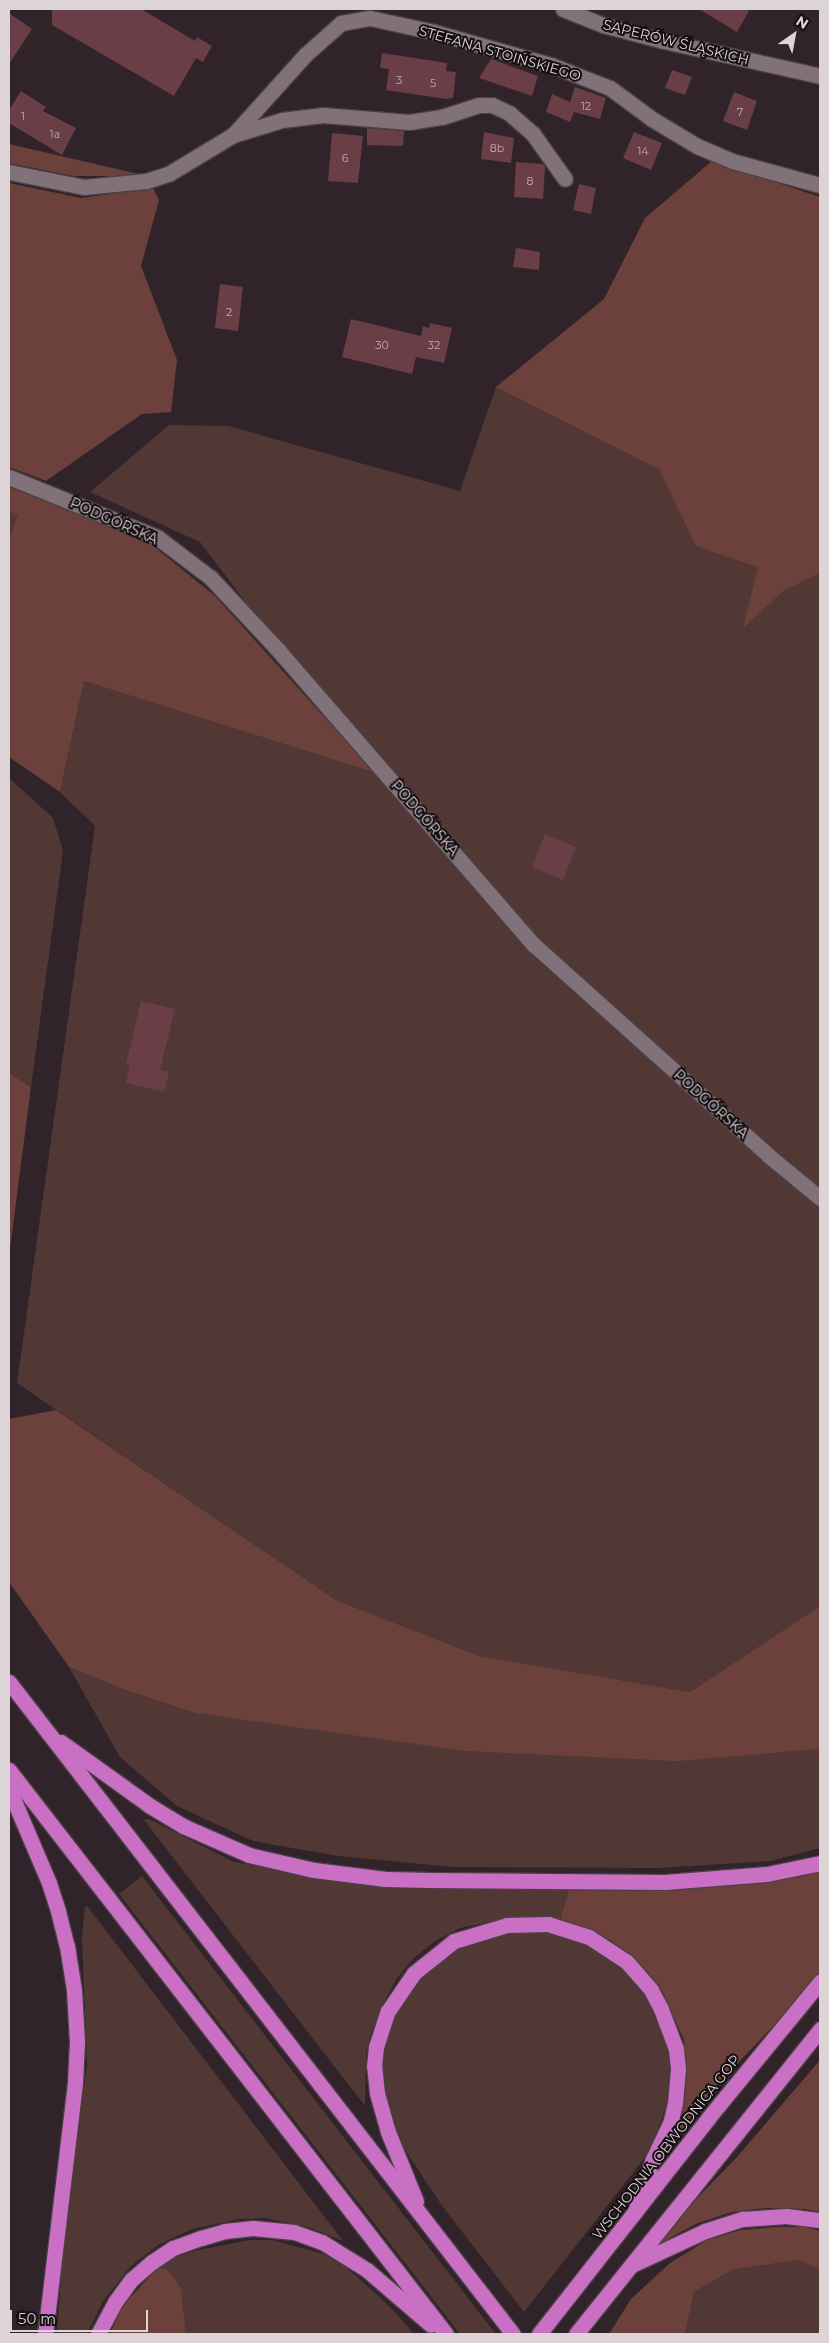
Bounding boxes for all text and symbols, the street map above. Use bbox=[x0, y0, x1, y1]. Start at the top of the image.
north arrow bbox=[769, 10, 819, 60]
text: N bbox=[793, 12, 812, 33]
street label: SAPERÓW ŚLĄSKICH bbox=[601, 16, 751, 68]
street label: STEFANA STOIŃSKIEGO bbox=[417, 22, 583, 84]
house number: 3 bbox=[396, 73, 402, 87]
house number: 5 bbox=[430, 76, 436, 90]
house number: 12 bbox=[581, 99, 591, 113]
house number: 7 bbox=[737, 105, 743, 119]
house number: 1 bbox=[21, 109, 25, 123]
house number: 1a bbox=[50, 127, 60, 141]
house number: 8b bbox=[490, 141, 504, 155]
house number: 14 bbox=[637, 144, 649, 158]
house number: 6 bbox=[342, 151, 348, 165]
house number: 8 bbox=[526, 174, 534, 188]
house number: 2 bbox=[226, 305, 232, 319]
house number: 30 bbox=[375, 338, 389, 352]
house number: 32 bbox=[428, 338, 440, 352]
street label: PODGÓRSKA bbox=[68, 494, 160, 548]
street label: PODGÓRSKA bbox=[388, 777, 462, 859]
street label: PODGÓRSKA bbox=[670, 1066, 752, 1142]
street label: WSCHODNIA OBWODNICA GOP bbox=[589, 2051, 743, 2243]
scale bar bbox=[12, 2300, 150, 2332]
text: 50 m bbox=[18, 2309, 56, 2328]

